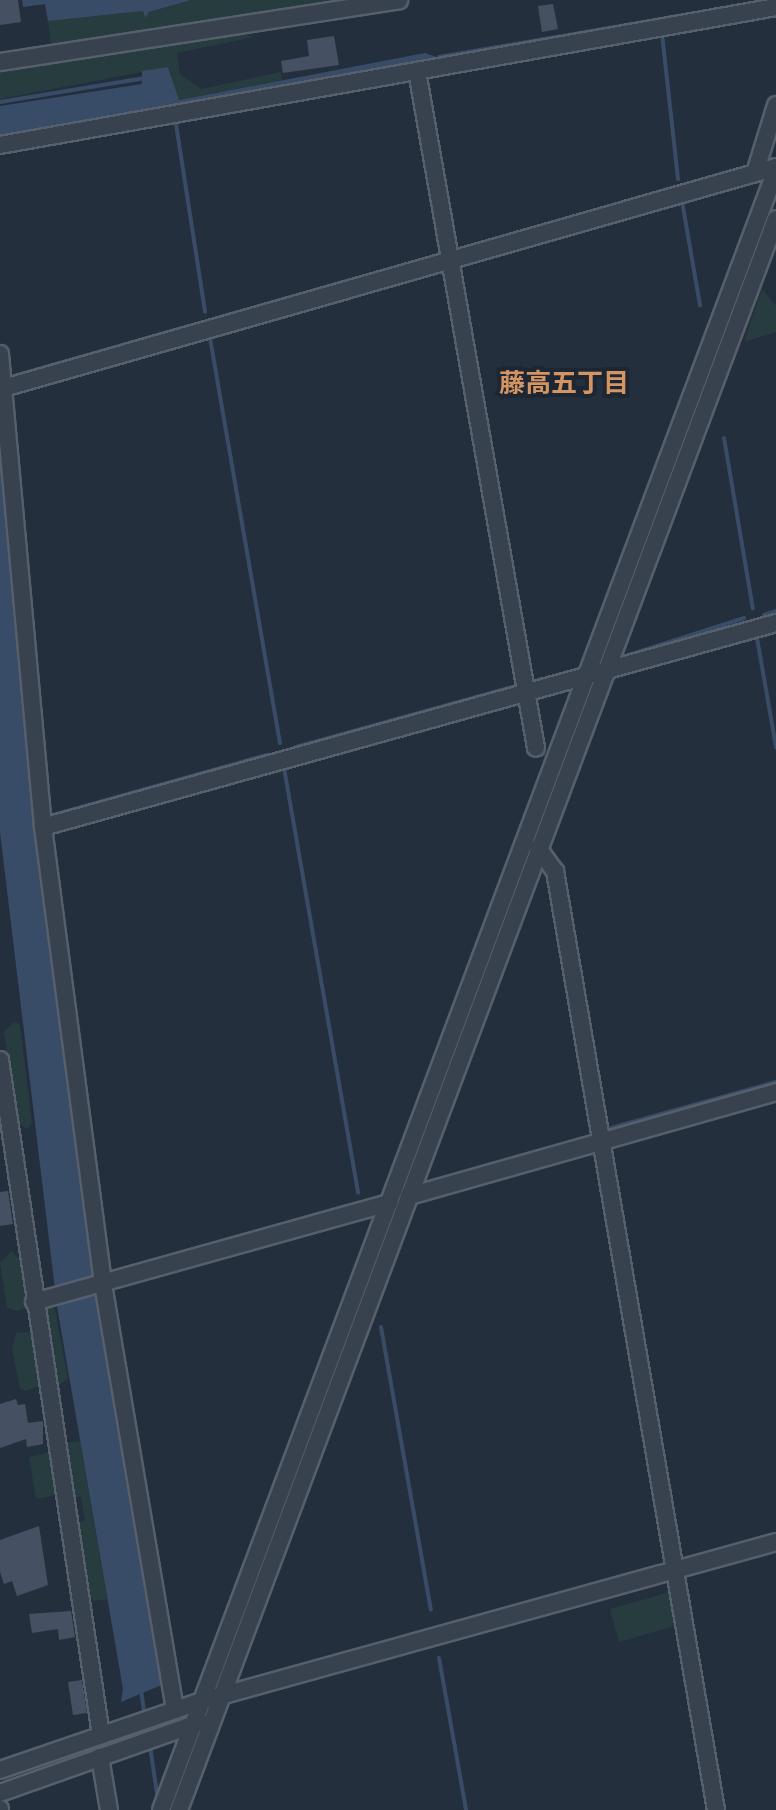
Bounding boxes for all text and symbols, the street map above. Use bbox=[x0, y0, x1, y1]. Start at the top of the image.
district label: 藤高五丁目 bbox=[499, 367, 629, 399]

